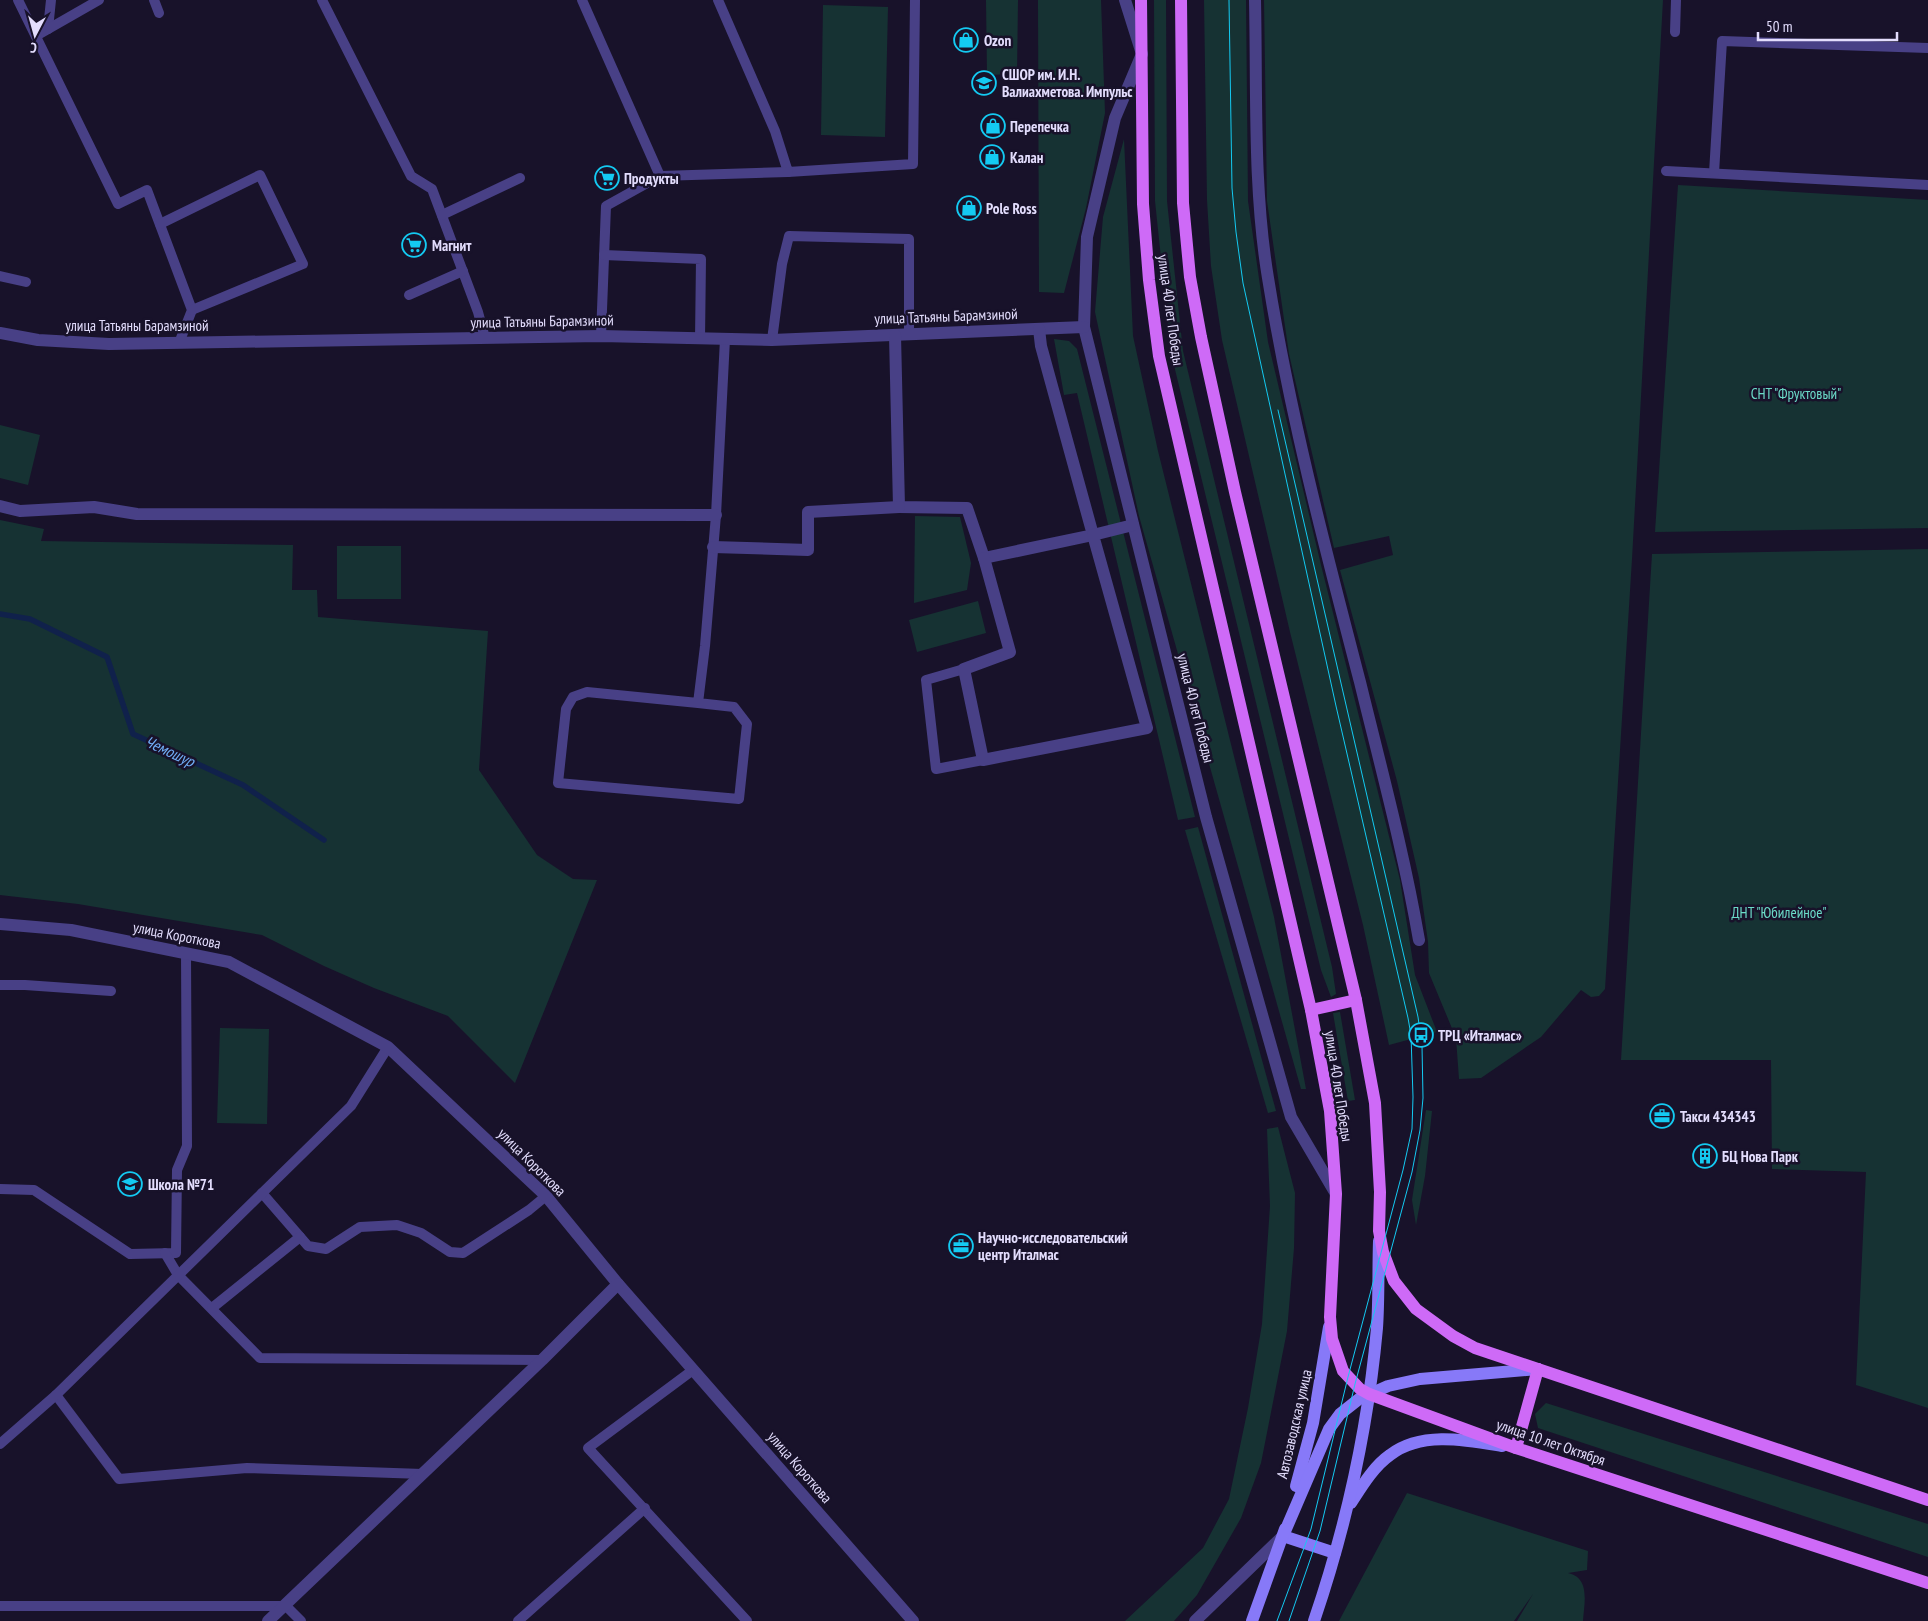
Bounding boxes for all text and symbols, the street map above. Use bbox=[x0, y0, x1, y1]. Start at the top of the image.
north arrow bbox=[10, 10, 60, 60]
scale bar bbox=[1758, 10, 1897, 42]
text: 50 m bbox=[1766, 17, 1792, 36]
shop icon: Ozon bbox=[953, 27, 979, 53]
place label: Ozon bbox=[984, 31, 1011, 50]
text: С bbox=[29, 39, 38, 57]
place label: СШОР им. И.Н. Валиахметова. Импульс bbox=[1002, 65, 1133, 101]
school or university icon: СШОР им. И.Н. Валиахметова. Импульс bbox=[971, 70, 997, 96]
shop icon: Перепечка bbox=[980, 113, 1006, 139]
place label: Перепечка bbox=[1010, 117, 1069, 136]
shop icon: Калан bbox=[979, 144, 1005, 170]
place label: Калан bbox=[1010, 148, 1044, 167]
supermarket icon: Продукты bbox=[594, 165, 620, 191]
place label: Продукты bbox=[624, 169, 679, 188]
shop icon: Pole Ross bbox=[956, 195, 982, 221]
place label: Pole Ross bbox=[986, 199, 1037, 218]
supermarket icon: Магнит bbox=[401, 232, 427, 258]
place label: Магнит bbox=[432, 236, 472, 255]
street label: улица 40 лет Победы bbox=[1154, 253, 1188, 367]
street label: улица Татьяны Барамзиной bbox=[874, 304, 1018, 328]
street label: улица Татьяны Барамзиной bbox=[470, 310, 614, 332]
street label: улица Татьяны Барамзиной bbox=[65, 316, 209, 335]
park label: СНТ "Фруктовый" bbox=[1751, 384, 1841, 403]
street label: улица 40 лет Победы bbox=[1173, 651, 1219, 765]
water label: Чемошур bbox=[142, 731, 199, 772]
park label: ДНТ "Юбилейное" bbox=[1731, 903, 1827, 922]
street label: улица Короткова bbox=[132, 917, 222, 953]
bus stop icon: ТРЦ «Италмас» bbox=[1408, 1022, 1434, 1048]
place label: ТРЦ «Италмас» bbox=[1438, 1026, 1522, 1045]
street label: улица 40 лет Победы bbox=[1321, 1029, 1357, 1143]
office icon: Такси 434343 bbox=[1649, 1103, 1675, 1129]
place label: Такси 434343 bbox=[1680, 1107, 1756, 1126]
street label: улица Короткова bbox=[494, 1124, 570, 1200]
building icon: БЦ Нова Парк bbox=[1692, 1143, 1718, 1169]
place label: БЦ Нова Парк bbox=[1722, 1147, 1799, 1166]
school or university icon: Школа №71 bbox=[117, 1171, 143, 1197]
place label: Школа №71 bbox=[148, 1175, 214, 1194]
place label: Научно-исследовательский центр Италмас bbox=[978, 1228, 1128, 1264]
office icon: Научно-исследовательский центр Италмас bbox=[948, 1233, 974, 1259]
street label: Автозаводская улица bbox=[1272, 1368, 1316, 1480]
street label: улица 10 лет Октября bbox=[1494, 1414, 1608, 1470]
street label: улица Короткова bbox=[764, 1427, 836, 1507]

